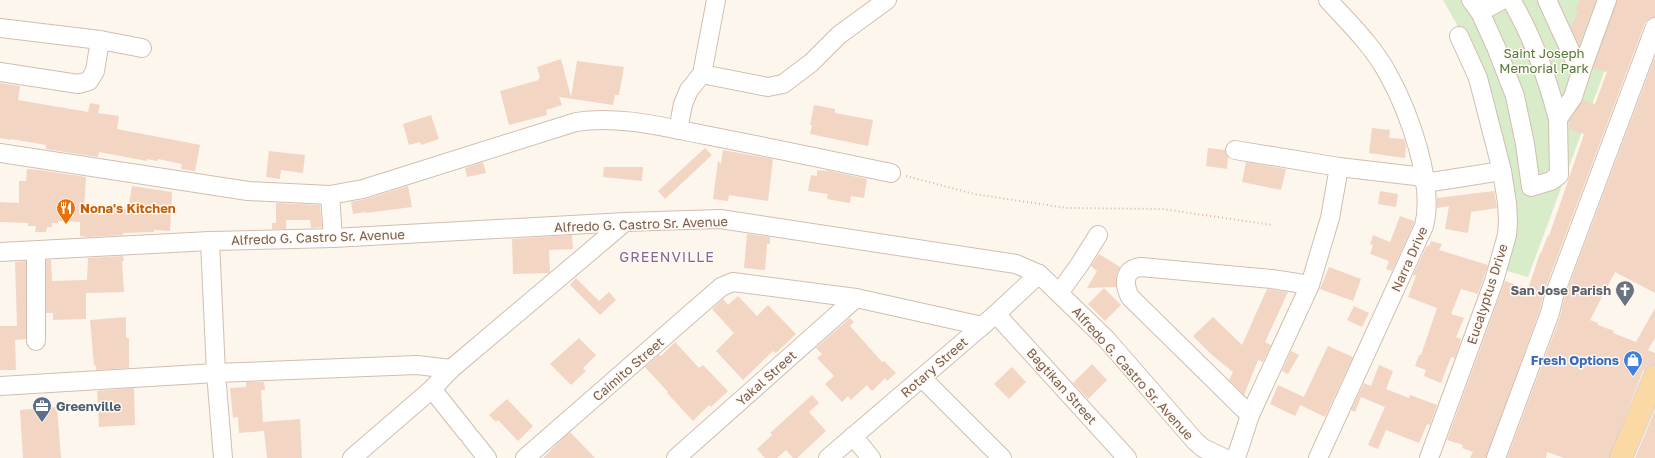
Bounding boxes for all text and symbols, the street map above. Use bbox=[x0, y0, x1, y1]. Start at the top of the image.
park label: Saint Joseph Memorial Park bbox=[1499, 45, 1589, 76]
restaurant icon: Nona's Kitchen bbox=[55, 197, 77, 225]
place label: Nona's Kitchen bbox=[80, 200, 176, 216]
street label: Alfredo G. Castro Sr. Avenue bbox=[554, 213, 728, 235]
street label: Narra Drive bbox=[1387, 224, 1431, 294]
street label: Alfredo G. Castro Sr. Avenue bbox=[231, 226, 405, 248]
street label: Eucalyptus Drive bbox=[1463, 242, 1511, 346]
district label: GREENVILLE bbox=[619, 248, 715, 265]
church icon: San Jose Parish bbox=[1614, 279, 1636, 307]
place label: San Jose Parish bbox=[1510, 282, 1611, 298]
street label: Alfredo G. Castro Sr. Avenue bbox=[1069, 303, 1197, 443]
street label: Caimito Street bbox=[589, 334, 667, 404]
street label: Rotary Street bbox=[897, 334, 971, 400]
street label: Bagtikan Street bbox=[1024, 345, 1100, 427]
street label: Yakal Street bbox=[733, 347, 799, 409]
shop icon: Fresh Options bbox=[1622, 349, 1644, 377]
place label: Fresh Options bbox=[1531, 352, 1619, 368]
office icon: Greenville bbox=[31, 395, 53, 423]
place label: Greenville bbox=[56, 398, 121, 414]

